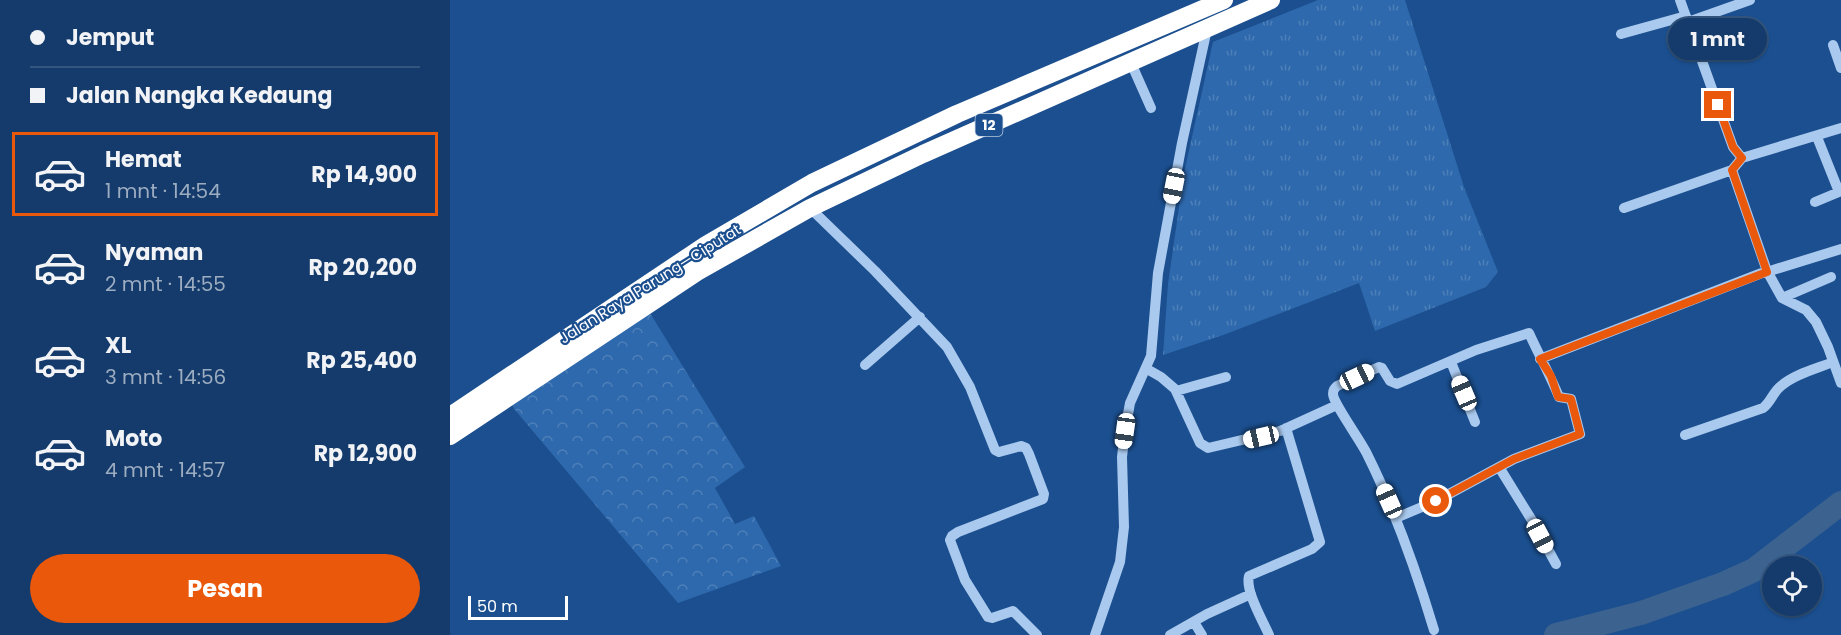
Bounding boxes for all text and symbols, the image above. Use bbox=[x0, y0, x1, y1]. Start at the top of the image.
callout: 1 mnt bbox=[1668, 18, 1768, 60]
text: Jemput bbox=[66, 22, 154, 53]
text: 1 mnt bbox=[1690, 25, 1745, 53]
text: Jalan Nangka Kedaung bbox=[66, 80, 332, 111]
route end bbox=[1704, 91, 1731, 118]
road number: 12 bbox=[976, 114, 1002, 136]
text: Hemat bbox=[105, 144, 182, 175]
icon: car bbox=[33, 147, 87, 201]
text: Rp 14,900 bbox=[311, 159, 417, 190]
car bbox=[1162, 167, 1186, 205]
text: 1 mnt · 14:54 bbox=[105, 177, 221, 205]
street label: Jalan Raya Parung—Ciputat bbox=[555, 219, 745, 348]
text: Nyaman bbox=[105, 237, 203, 268]
icon: car bbox=[33, 240, 87, 294]
text: Rp 20,200 bbox=[309, 252, 417, 283]
text: 2 mnt · 14:55 bbox=[105, 270, 226, 298]
text: XL bbox=[105, 330, 131, 361]
icon: car bbox=[33, 333, 87, 387]
text: Rp 25,400 bbox=[306, 345, 417, 376]
car bbox=[1337, 361, 1377, 393]
text: 3 mnt · 14:56 bbox=[105, 363, 226, 391]
car bbox=[1449, 373, 1479, 413]
car bbox=[1114, 412, 1136, 450]
text: Moto bbox=[105, 423, 162, 454]
car bbox=[1241, 424, 1281, 450]
icon: car bbox=[33, 426, 87, 480]
text: Rp 12,900 bbox=[314, 438, 417, 469]
text: 4 mnt · 14:57 bbox=[105, 456, 225, 484]
car bbox=[1373, 481, 1405, 521]
route start bbox=[1422, 487, 1449, 514]
car bbox=[1524, 516, 1556, 556]
button: Pesan bbox=[30, 554, 420, 623]
map controls bbox=[1762, 556, 1822, 616]
button: locate bbox=[1762, 556, 1822, 616]
scale bar bbox=[468, 593, 568, 620]
text: 50 m bbox=[477, 595, 518, 618]

